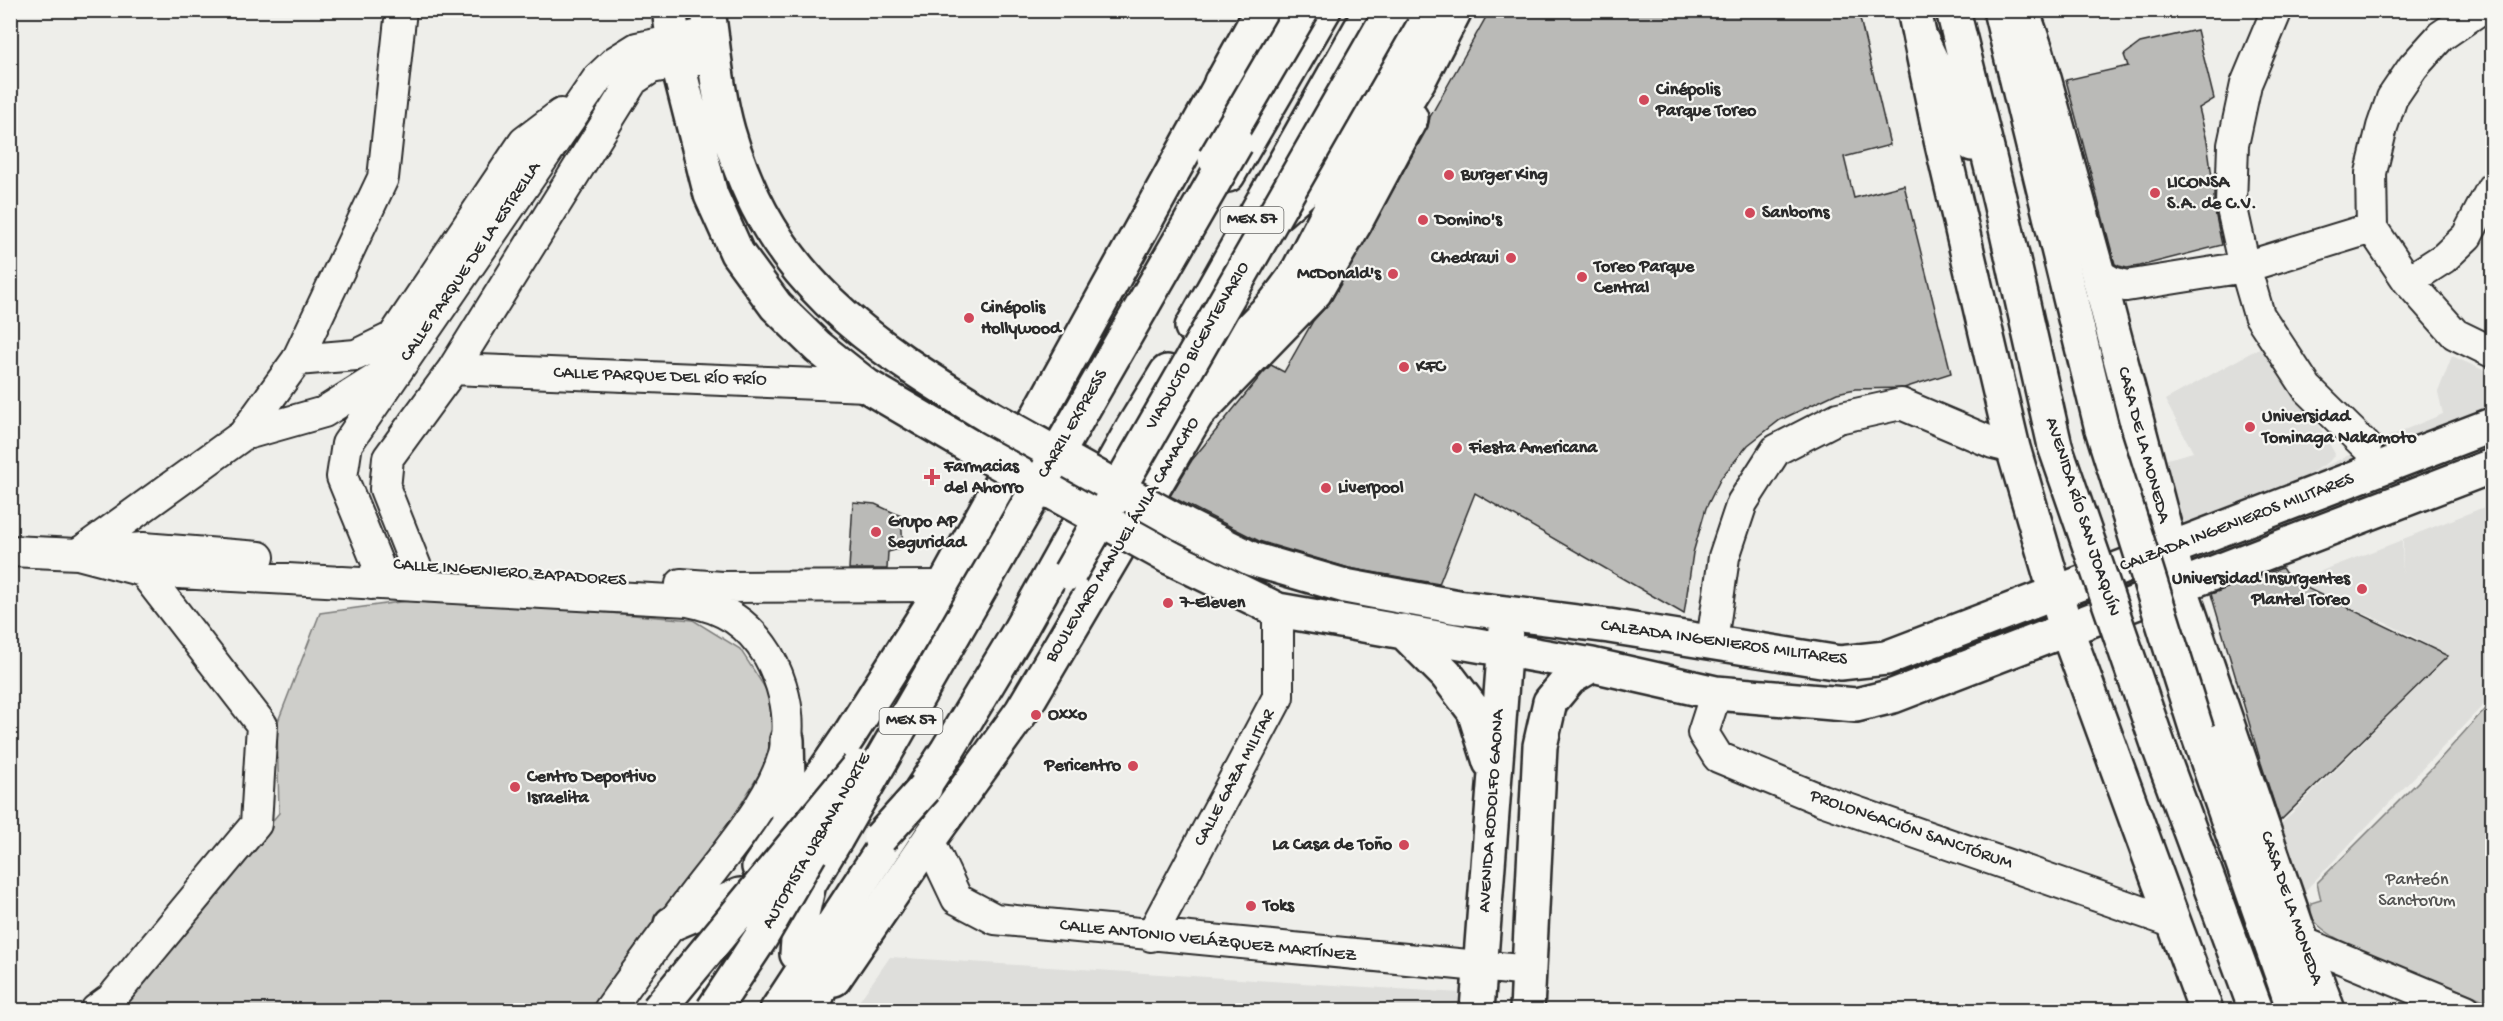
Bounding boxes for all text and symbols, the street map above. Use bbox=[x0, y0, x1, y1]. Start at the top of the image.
place label: Cinépolis Parque Toreo bbox=[1655, 80, 1757, 122]
marker: Cinépolis Parque Toreo bbox=[1637, 93, 1651, 107]
street label: CALLE PARQUE DE LA ESTRELLA bbox=[396, 157, 547, 366]
place label: Burger King bbox=[1460, 165, 1548, 186]
marker: Burger King bbox=[1442, 168, 1456, 182]
place label: LICONSA S.A. de C.V. bbox=[2167, 173, 2257, 215]
marker: LICONSA S.A. de C.V. bbox=[2148, 186, 2162, 200]
place label: Sanborns bbox=[1762, 203, 1831, 224]
marker: Sanborns bbox=[1743, 206, 1757, 220]
road number: MEX 57 bbox=[1220, 207, 1284, 233]
place label: Domino's bbox=[1433, 210, 1503, 231]
marker: Domino's bbox=[1416, 213, 1430, 227]
place label: Chedraui bbox=[1430, 248, 1499, 269]
marker: Chedraui bbox=[1504, 251, 1518, 265]
place label: Toreo Parque Central bbox=[1592, 257, 1695, 299]
street label: VIADUCTO BICENTENARIO bbox=[1141, 258, 1255, 434]
place label: McDonald's bbox=[1297, 264, 1382, 285]
marker: McDonald's bbox=[1386, 267, 1400, 281]
marker: Toreo Parque Central bbox=[1575, 270, 1589, 284]
place label: Cinépolis Hollywood bbox=[980, 298, 1063, 340]
marker: Cinépolis Hollywood bbox=[962, 311, 976, 325]
place label: KFC bbox=[1415, 357, 1447, 378]
marker: KFC bbox=[1397, 360, 1411, 374]
street label: CALLE PARQUE DEL RÍO FRÍO bbox=[553, 363, 767, 391]
street label: CARRIL EXPRESS bbox=[1033, 365, 1113, 482]
street label: CASA DE LA MONEDA bbox=[2112, 365, 2174, 527]
place label: Universidad Tominaga Nakamoto bbox=[2260, 407, 2417, 449]
street label: BOULEVARD MANUEL ÁVILA CAMACHO bbox=[1040, 413, 1205, 667]
street label: AVENIDA RÍO SAN JOAQUÍN bbox=[2040, 415, 2124, 619]
marker: Universidad Tominaga Nakamoto bbox=[2243, 420, 2257, 434]
place label: Fiesta Americana bbox=[1468, 438, 1598, 459]
marker: Fiesta Americana bbox=[1450, 441, 1464, 455]
place label: Farmacias del Ahorro bbox=[943, 457, 1024, 499]
street label: CALZADA INGENIEROS MILITARES bbox=[2117, 468, 2358, 577]
marker: Farmacias del Ahorro bbox=[925, 470, 939, 484]
place label: Liverpool bbox=[1338, 478, 1404, 499]
marker: Liverpool bbox=[1319, 481, 1333, 495]
place label: Grupo AP Seguridad bbox=[888, 512, 968, 554]
marker: Grupo AP Seguridad bbox=[869, 525, 883, 539]
street label: CALLE INGENIERO ZAPADORES bbox=[393, 554, 628, 592]
place label: Universidad Insurgentes Plantel Toreo bbox=[2172, 569, 2351, 611]
marker: Universidad Insurgentes Plantel Toreo bbox=[2355, 582, 2369, 596]
place label: 7-Eleven bbox=[1179, 593, 1246, 614]
marker: 7-Eleven bbox=[1161, 596, 1175, 610]
street label: CALZADA INGENIEROS MILITARES bbox=[1599, 615, 1849, 671]
place label: Oxxo bbox=[1048, 705, 1088, 726]
street label: CALLE GAZA MILITAR bbox=[1190, 705, 1280, 850]
street label: AVENIDA RODOLFO GAONA bbox=[1474, 707, 1510, 913]
road number: MEX 57 bbox=[880, 708, 942, 734]
marker: Oxxo bbox=[1029, 708, 1043, 722]
street label: AUTOPISTA URBANA NORTE bbox=[758, 749, 876, 933]
place label: Pericentro bbox=[1043, 756, 1122, 777]
marker: Pericentro bbox=[1126, 759, 1140, 773]
place label: Centro Deportivo Israelita bbox=[526, 767, 657, 809]
marker: Centro Deportivo Israelita bbox=[508, 780, 522, 794]
street label: PROLONGACIÓN SANCTÓRUM bbox=[1806, 785, 2016, 875]
street label: CASA DE LA MONEDA bbox=[2255, 828, 2328, 989]
place label: La Casa de Toño bbox=[1272, 835, 1393, 856]
marker: La Casa de Toño bbox=[1397, 838, 1411, 852]
park label: Panteón Sanctorum bbox=[2378, 870, 2456, 912]
place label: Toks bbox=[1261, 896, 1295, 917]
marker: Toks bbox=[1244, 899, 1258, 913]
street label: CALLE ANTONIO VELÁZQUEZ MARTÍNEZ bbox=[1059, 914, 1358, 967]

